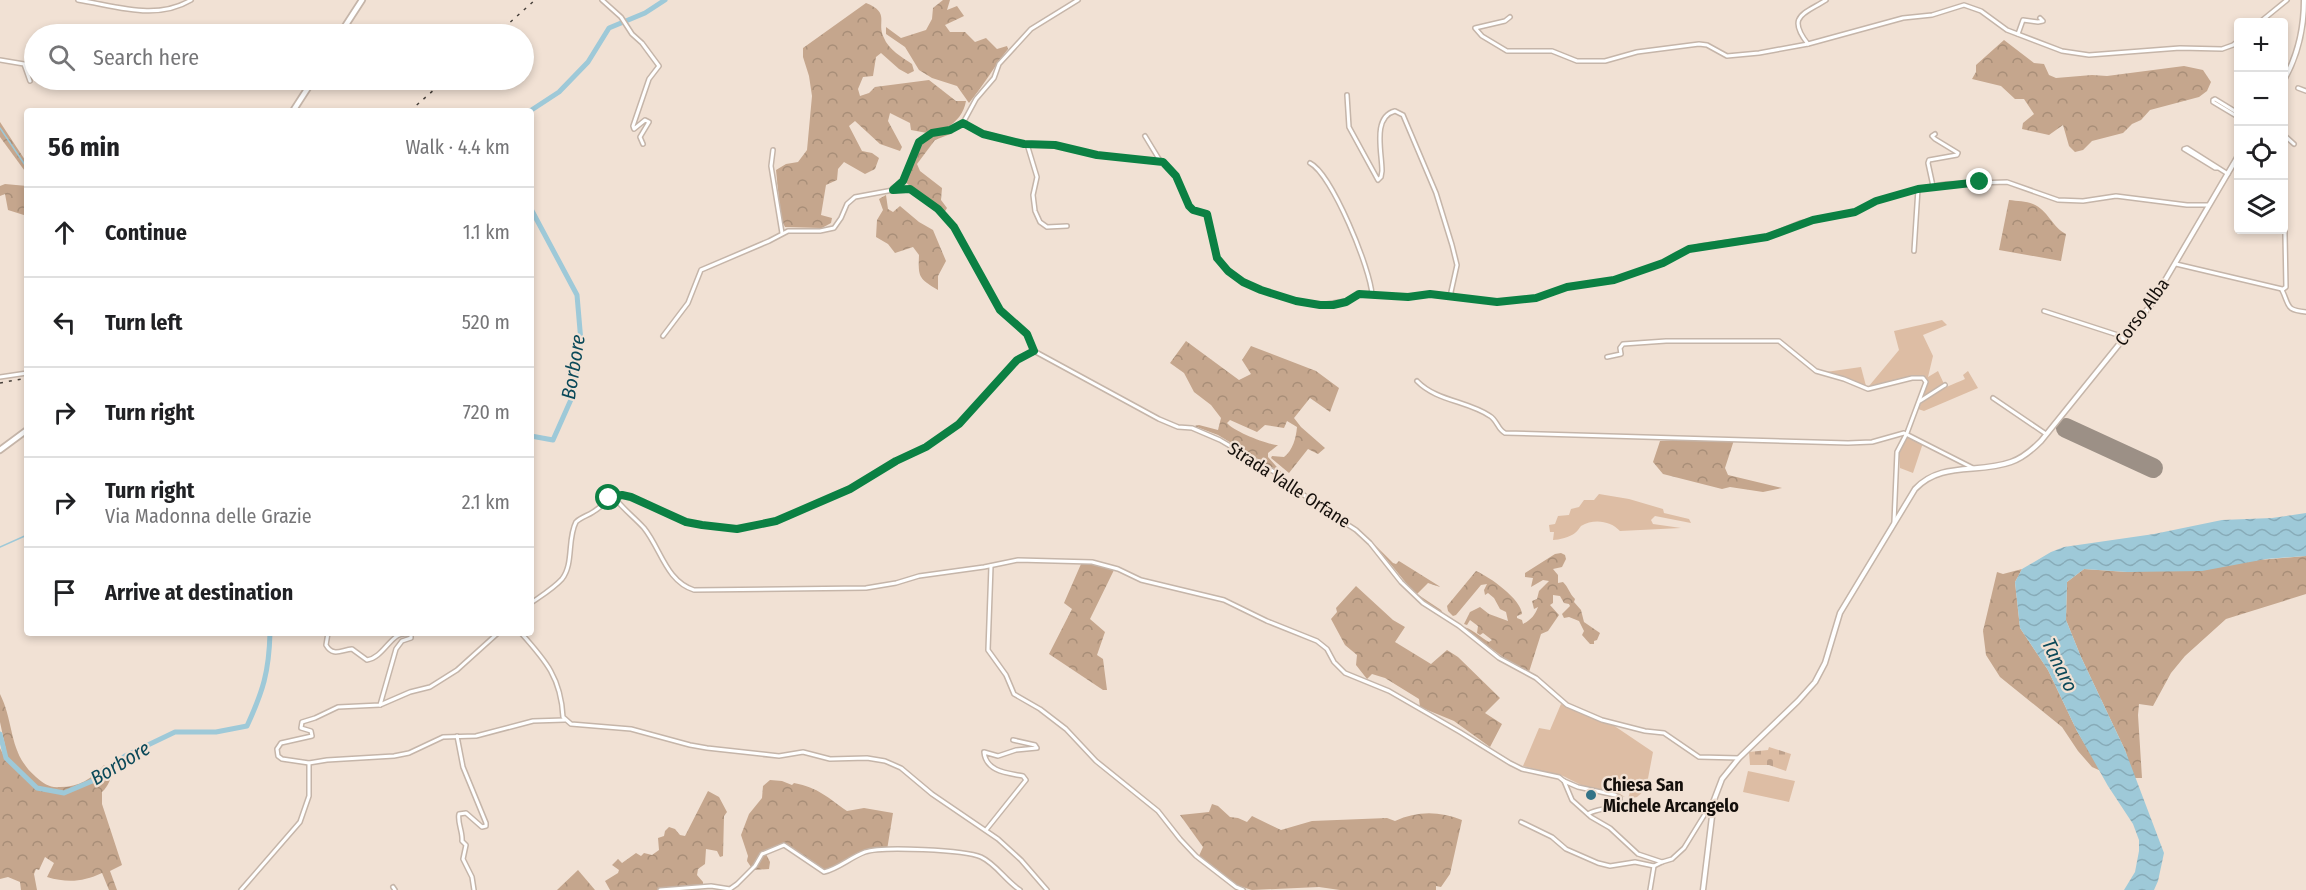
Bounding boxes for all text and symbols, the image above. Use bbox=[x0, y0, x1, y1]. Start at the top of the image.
map controls bbox=[2234, 18, 2288, 234]
button: + bbox=[2234, 18, 2288, 72]
search box bbox=[24, 24, 534, 90]
icon: search bbox=[45, 41, 78, 74]
text: Search here bbox=[93, 44, 199, 71]
button: − bbox=[2234, 72, 2288, 126]
button: locate bbox=[2234, 126, 2288, 180]
text: 56 min bbox=[48, 132, 120, 163]
text: Walk · 4.4 km bbox=[405, 135, 510, 159]
route end bbox=[1966, 168, 1992, 194]
button: layers bbox=[2234, 180, 2288, 234]
icon: ahead bbox=[48, 216, 81, 249]
text: Continue bbox=[105, 219, 187, 246]
text: 1.1 km bbox=[463, 220, 510, 244]
street label: Corso Alba bbox=[2110, 274, 2174, 350]
icon: left bbox=[48, 306, 81, 339]
text: Turn left bbox=[105, 309, 183, 336]
text: 520 m bbox=[462, 310, 510, 334]
water label: Borbore bbox=[556, 332, 590, 401]
icon: right bbox=[48, 396, 81, 429]
text: Turn right bbox=[105, 399, 194, 426]
text: 720 m bbox=[463, 400, 510, 424]
street label: Strada Valle Orfane bbox=[1224, 437, 1354, 533]
text: Turn right bbox=[105, 477, 194, 504]
route start bbox=[595, 484, 621, 510]
icon: right bbox=[48, 486, 81, 519]
text: 2.1 km bbox=[462, 490, 510, 514]
text: Via Madonna delle Grazie bbox=[105, 504, 312, 528]
icon: arrive bbox=[48, 576, 81, 609]
text: Arrive at destination bbox=[105, 579, 293, 606]
water label: Tanaro bbox=[2037, 634, 2083, 696]
water label: Borbore bbox=[86, 736, 155, 790]
place label: Chiesa San Michele Arcangelo bbox=[1603, 774, 1739, 817]
marker: Chiesa San Michele Arcangelo bbox=[1584, 788, 1598, 802]

